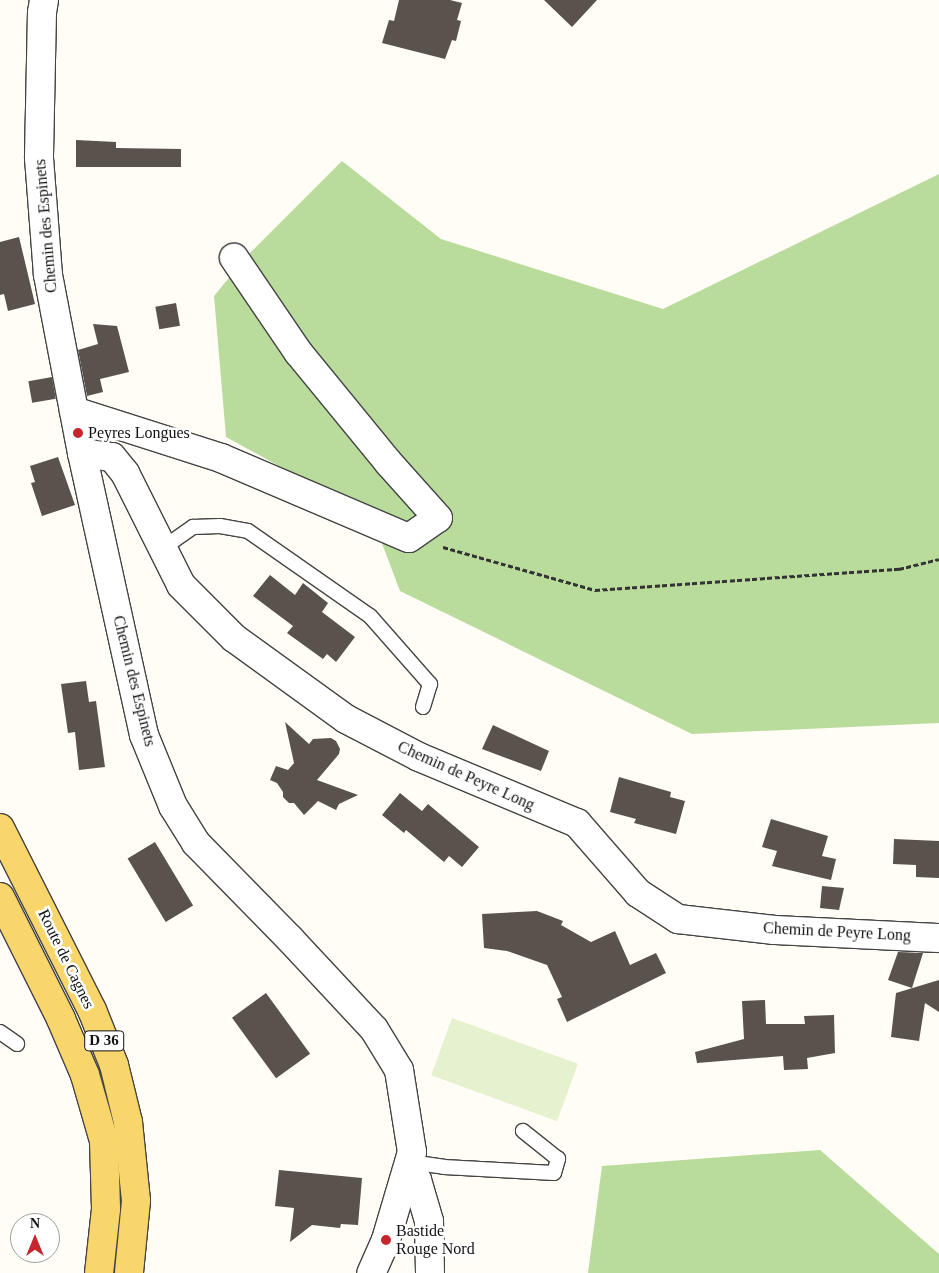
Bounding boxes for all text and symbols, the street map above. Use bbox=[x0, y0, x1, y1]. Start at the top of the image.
street label: Chemin des Espinets bbox=[31, 158, 61, 294]
place label: Peyres Longues bbox=[88, 423, 190, 443]
marker: Peyres Longues bbox=[72, 427, 84, 439]
street label: Chemin des Espinets bbox=[108, 614, 160, 748]
street label: Chemin de Peyre Long bbox=[395, 737, 537, 815]
street label: Route de Cagnes bbox=[34, 906, 98, 1012]
street label: Chemin de Peyre Long bbox=[763, 919, 911, 945]
road number: D 36 bbox=[84, 1028, 124, 1054]
north arrow bbox=[10, 1213, 60, 1263]
text: N bbox=[30, 1216, 40, 1231]
place label: Bastide Rouge Nord bbox=[396, 1221, 475, 1259]
marker: Bastide Rouge Nord bbox=[380, 1234, 392, 1246]

